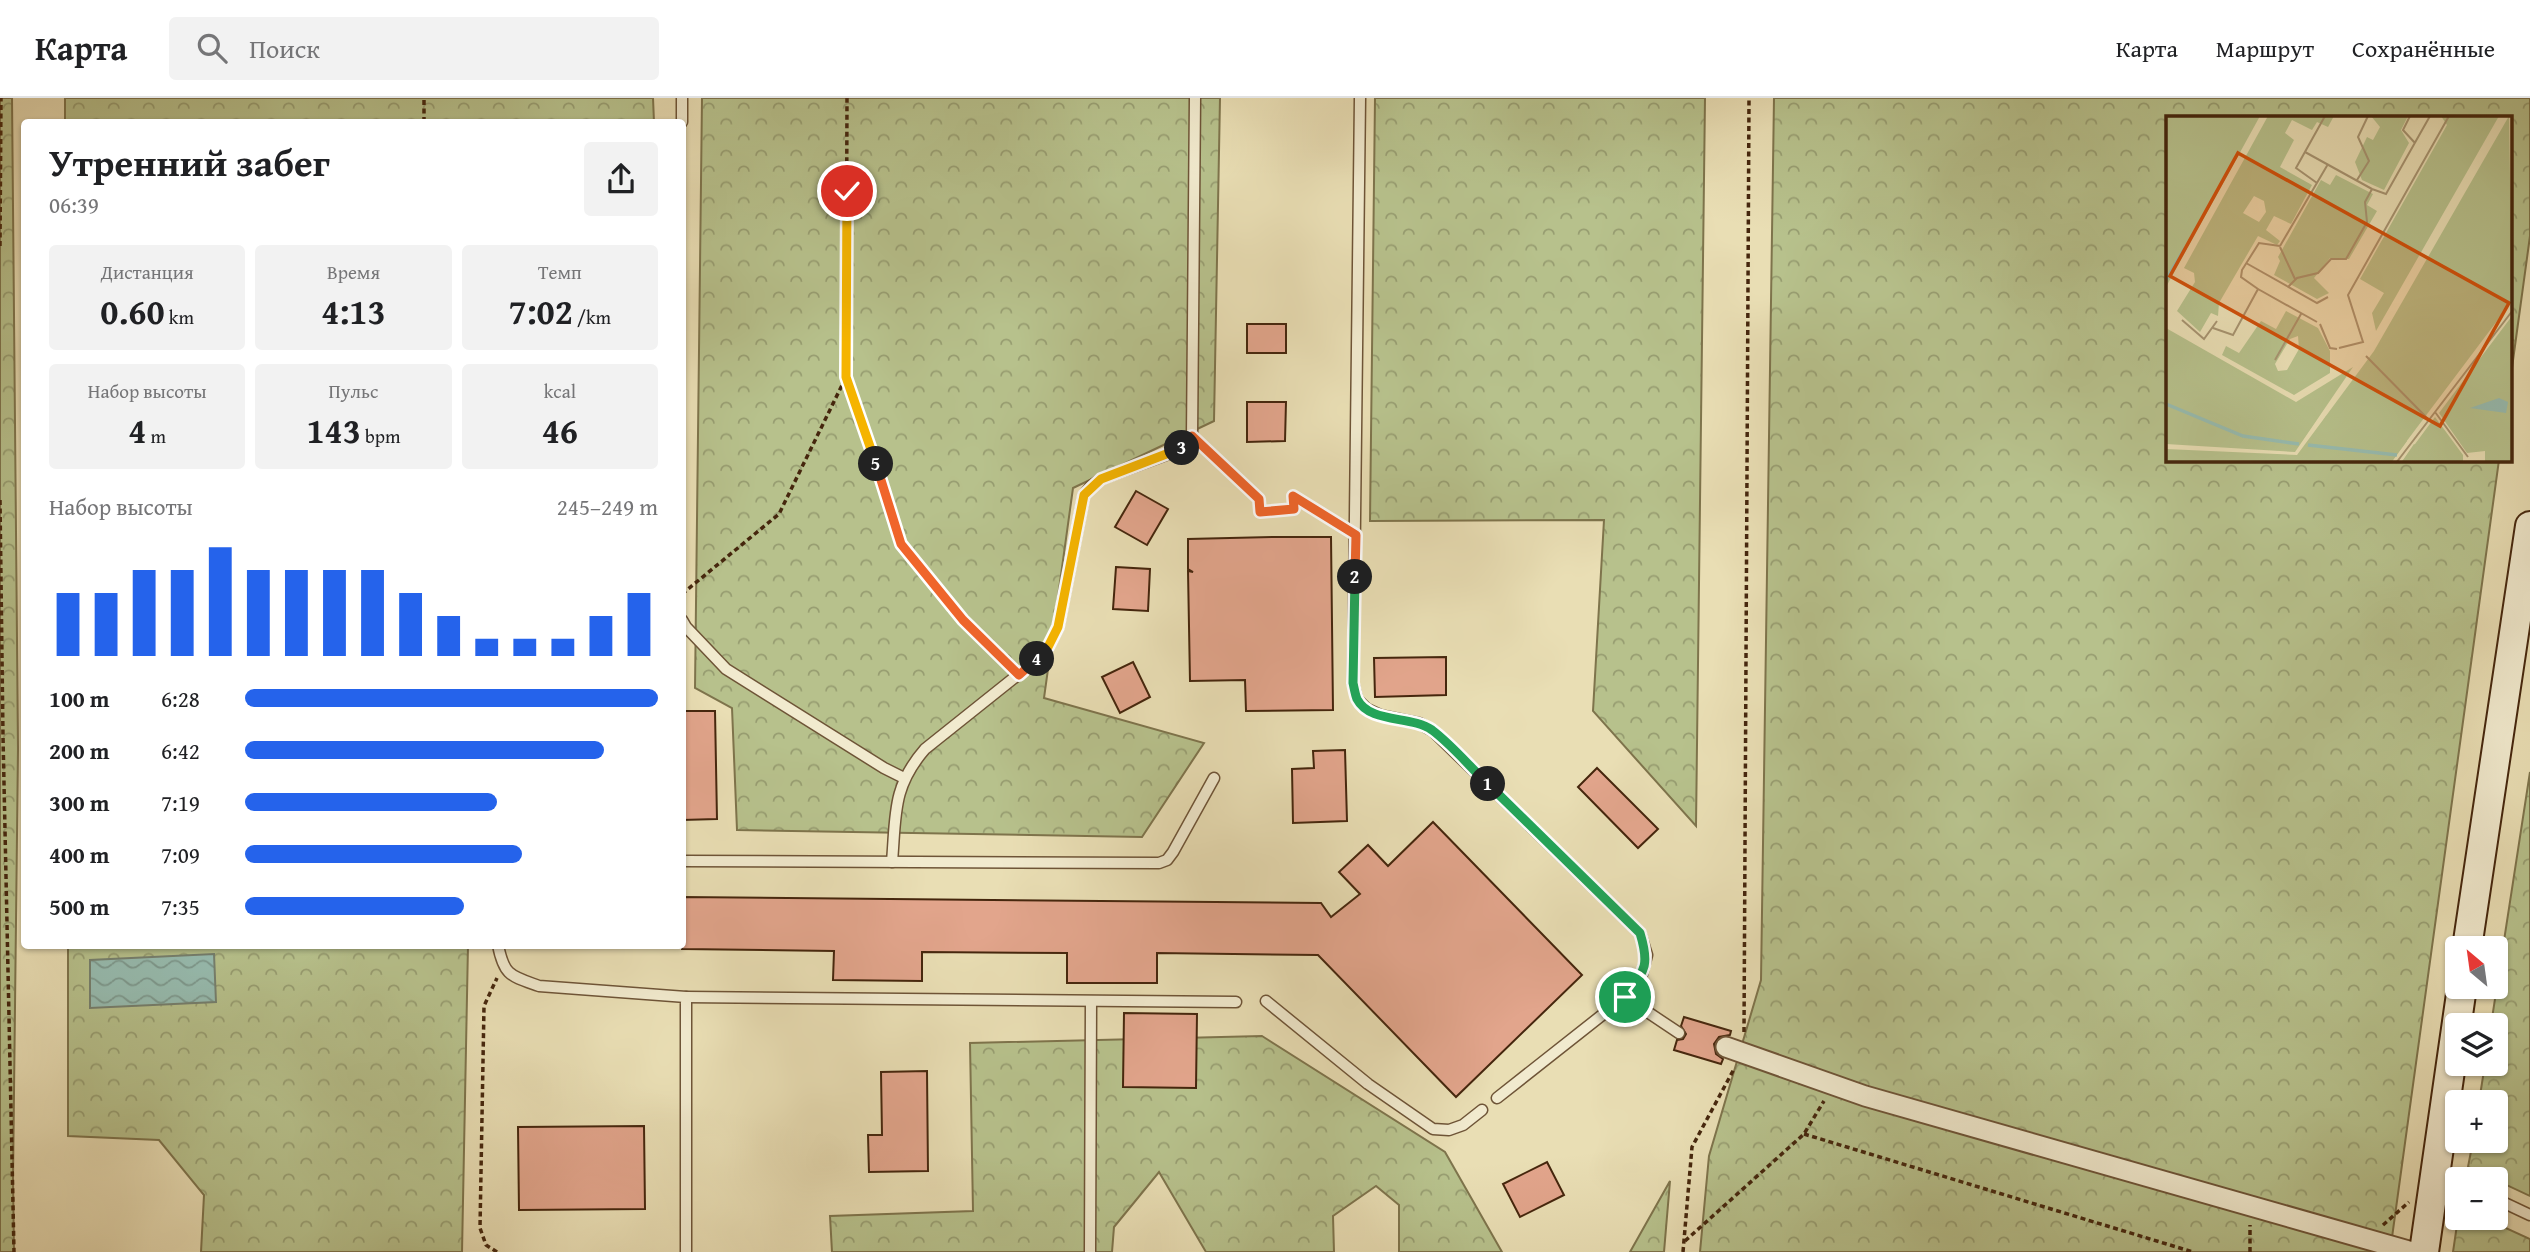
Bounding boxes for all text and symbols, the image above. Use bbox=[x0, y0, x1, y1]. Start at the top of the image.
search box bbox=[169, 17, 659, 80]
text: Карта bbox=[35, 24, 127, 72]
icon: search bbox=[193, 29, 231, 67]
text: Поиск bbox=[249, 29, 320, 68]
text: Карта bbox=[2116, 31, 2178, 66]
text: Маршрут bbox=[2216, 31, 2314, 66]
text: Сохранённые bbox=[2352, 31, 2495, 66]
inset map bbox=[2166, 116, 2512, 462]
text: Утренний забег bbox=[49, 134, 330, 190]
button: share bbox=[584, 142, 658, 216]
pin bbox=[817, 161, 877, 221]
icon: check bbox=[828, 172, 866, 210]
text: 06:39 bbox=[49, 188, 99, 221]
text: Дистанция bbox=[101, 258, 194, 286]
text: Время bbox=[327, 258, 380, 286]
text: Темп bbox=[538, 258, 582, 286]
text: 0.60 bbox=[100, 286, 165, 337]
text: 4:13 bbox=[321, 286, 386, 337]
text: 7:02 bbox=[509, 286, 573, 337]
text: km bbox=[165, 303, 194, 331]
text: /km bbox=[573, 303, 611, 331]
text: Набор высоты bbox=[88, 377, 207, 405]
text: Пульс bbox=[329, 377, 378, 405]
text: kcal bbox=[544, 377, 576, 405]
text: 4 bbox=[128, 405, 146, 456]
text: 143 bbox=[306, 405, 361, 456]
text: 46 bbox=[542, 405, 578, 456]
text: m bbox=[146, 422, 166, 450]
text: bpm bbox=[361, 422, 401, 450]
pin: 3 bbox=[1164, 430, 1200, 466]
text: 3 bbox=[1177, 433, 1186, 461]
pin: 5 bbox=[858, 446, 894, 482]
text: 5 bbox=[871, 449, 880, 477]
text: Набор высоты bbox=[49, 490, 193, 523]
text: 245–249 m bbox=[557, 490, 658, 523]
pin: 2 bbox=[1338, 560, 1372, 594]
text: 2 bbox=[1350, 562, 1359, 590]
pin: 4 bbox=[1020, 642, 1054, 676]
text: 4 bbox=[1032, 644, 1041, 672]
text: 100 m bbox=[49, 682, 110, 715]
text: 6:28 bbox=[161, 682, 200, 715]
text: 200 m bbox=[49, 734, 110, 767]
text: 6:42 bbox=[161, 734, 200, 767]
pin: 1 bbox=[1470, 766, 1506, 802]
text: 1 bbox=[1483, 769, 1492, 797]
text: 300 m bbox=[49, 786, 110, 819]
text: 7:19 bbox=[161, 786, 200, 819]
text: 400 m bbox=[49, 838, 110, 871]
text: 7:09 bbox=[161, 838, 200, 871]
text: 500 m bbox=[49, 890, 110, 923]
text: 7:35 bbox=[161, 890, 200, 923]
north arrow bbox=[2445, 936, 2508, 999]
map controls bbox=[2445, 936, 2508, 1230]
pin bbox=[1595, 967, 1655, 1027]
icon: arrive bbox=[1606, 978, 1644, 1016]
button: layers bbox=[2445, 1013, 2508, 1076]
button: + bbox=[2445, 1090, 2508, 1153]
button: − bbox=[2445, 1167, 2508, 1230]

